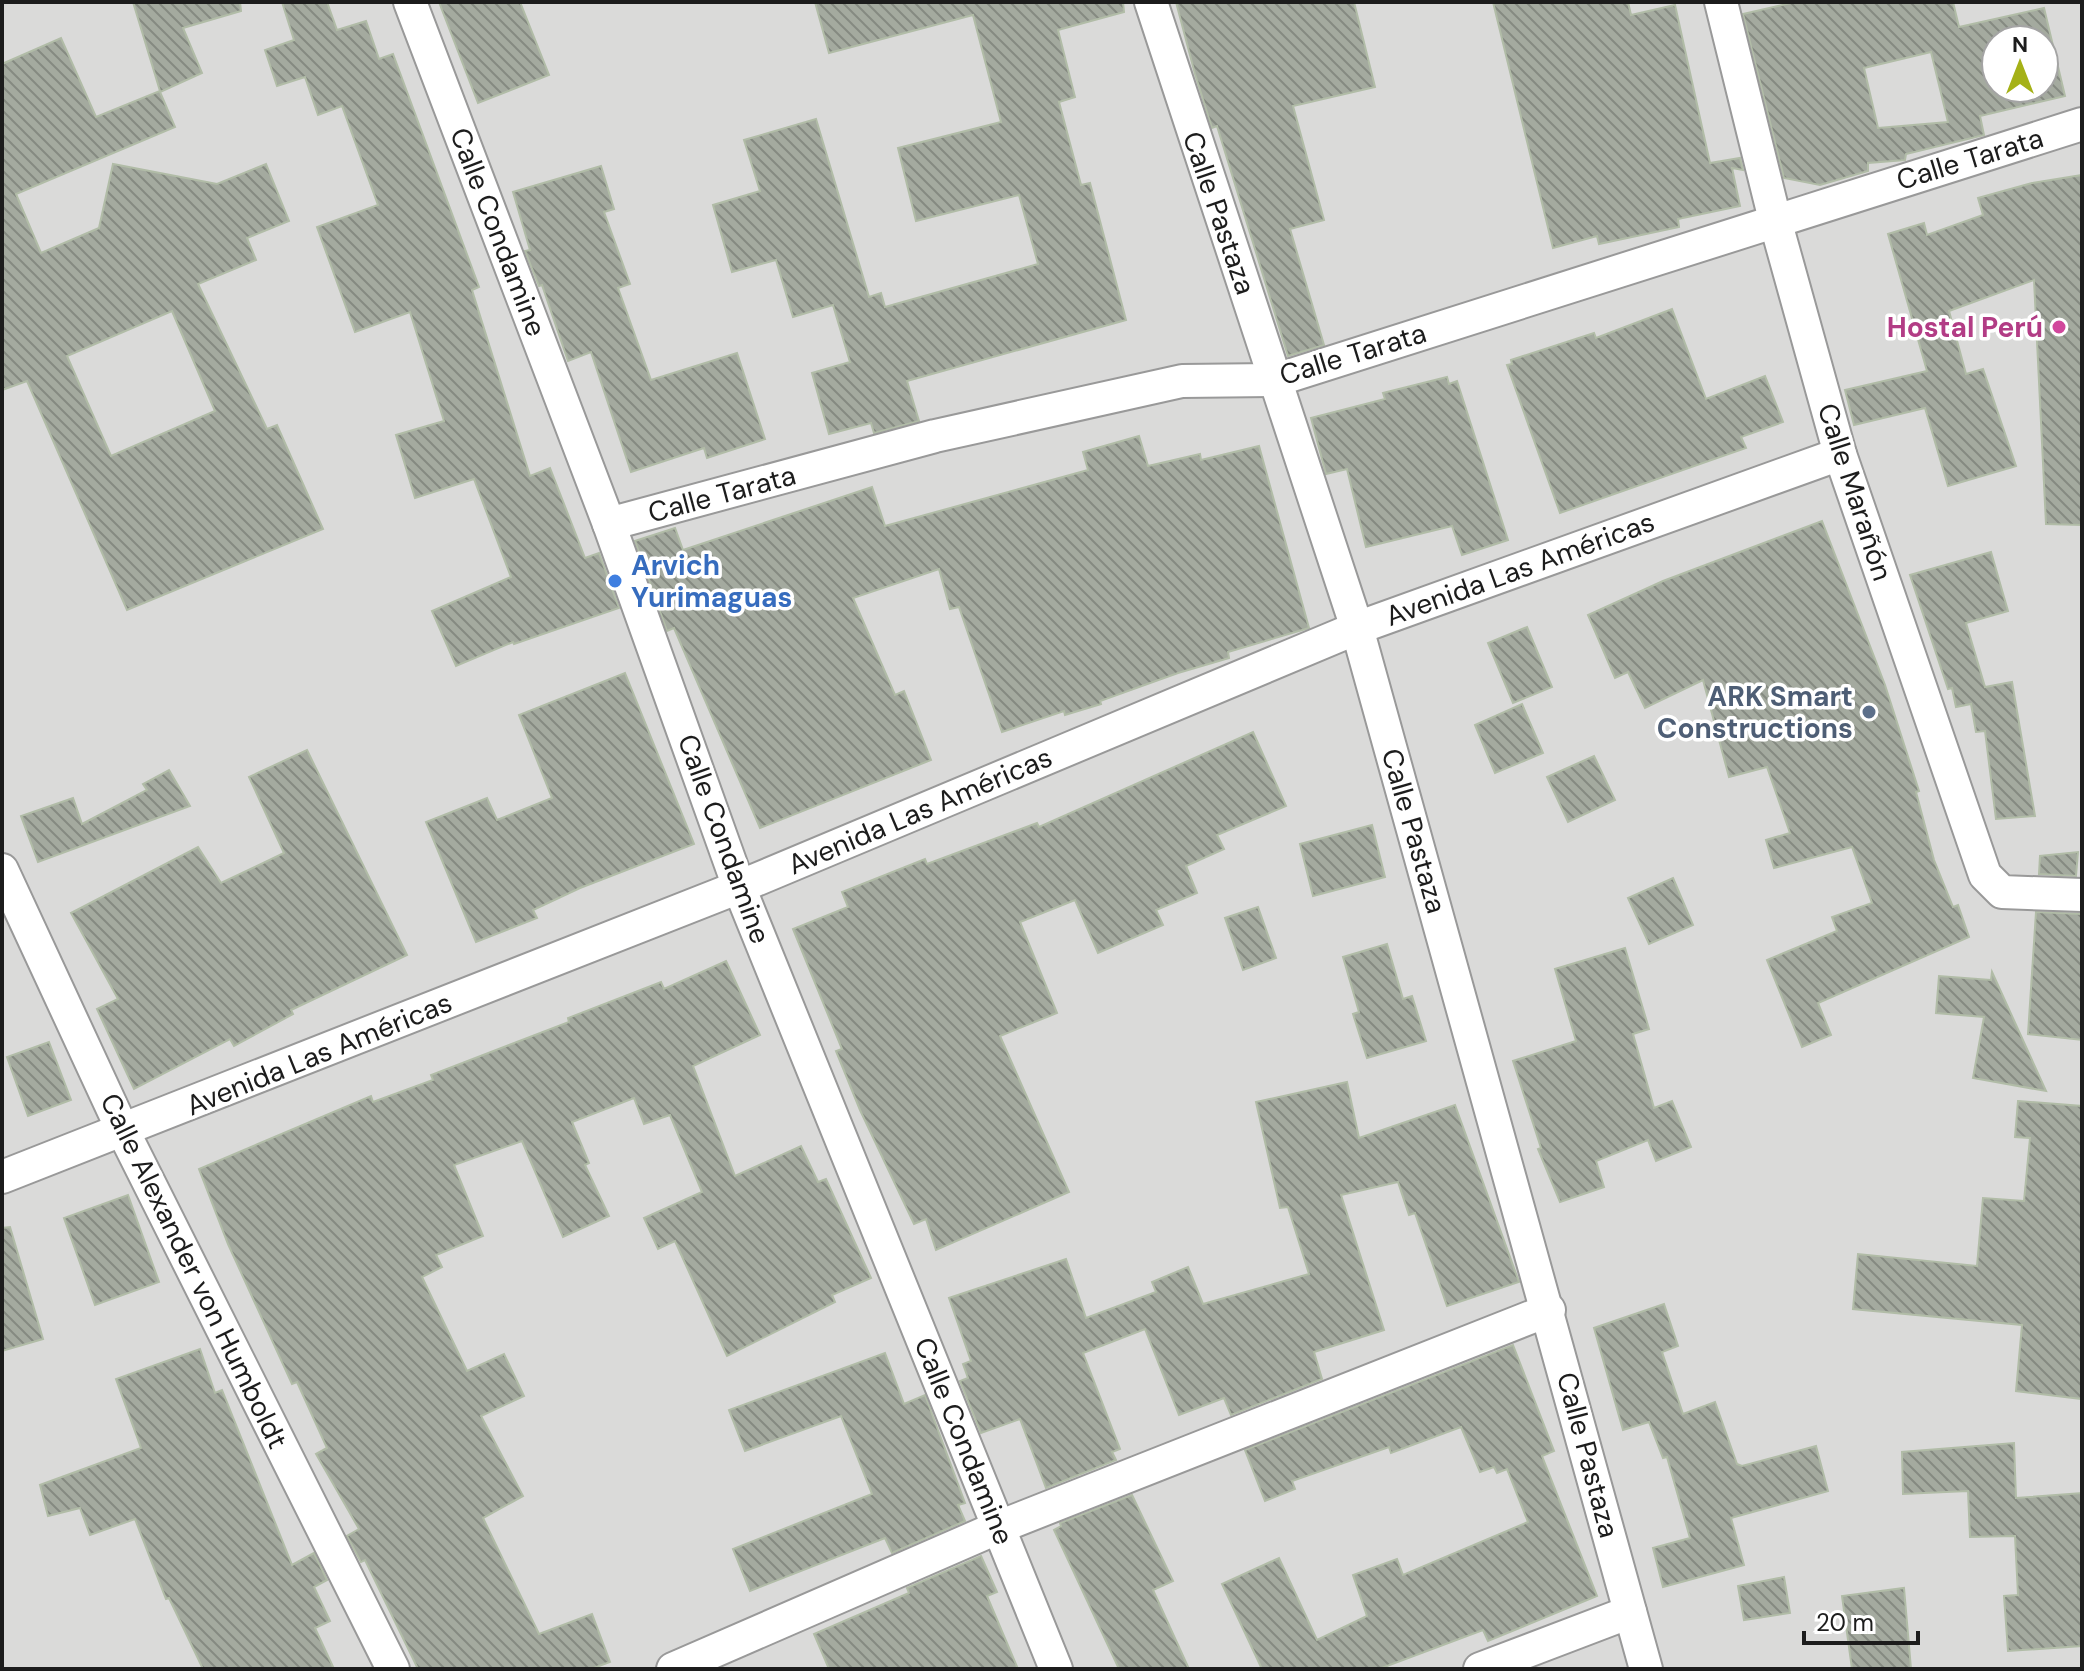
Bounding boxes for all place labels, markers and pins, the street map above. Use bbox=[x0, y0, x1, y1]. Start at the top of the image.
place label: Hostal Perú bbox=[1887, 309, 2043, 346]
marker: Hostal Perú bbox=[2050, 318, 2068, 336]
place label: Arvich Yurimaguas bbox=[631, 547, 792, 616]
marker: Arvich Yurimaguas bbox=[606, 572, 624, 590]
place label: ARK Smart Constructions bbox=[1657, 678, 1853, 747]
marker: ARK Smart Constructions bbox=[1860, 703, 1878, 721]

